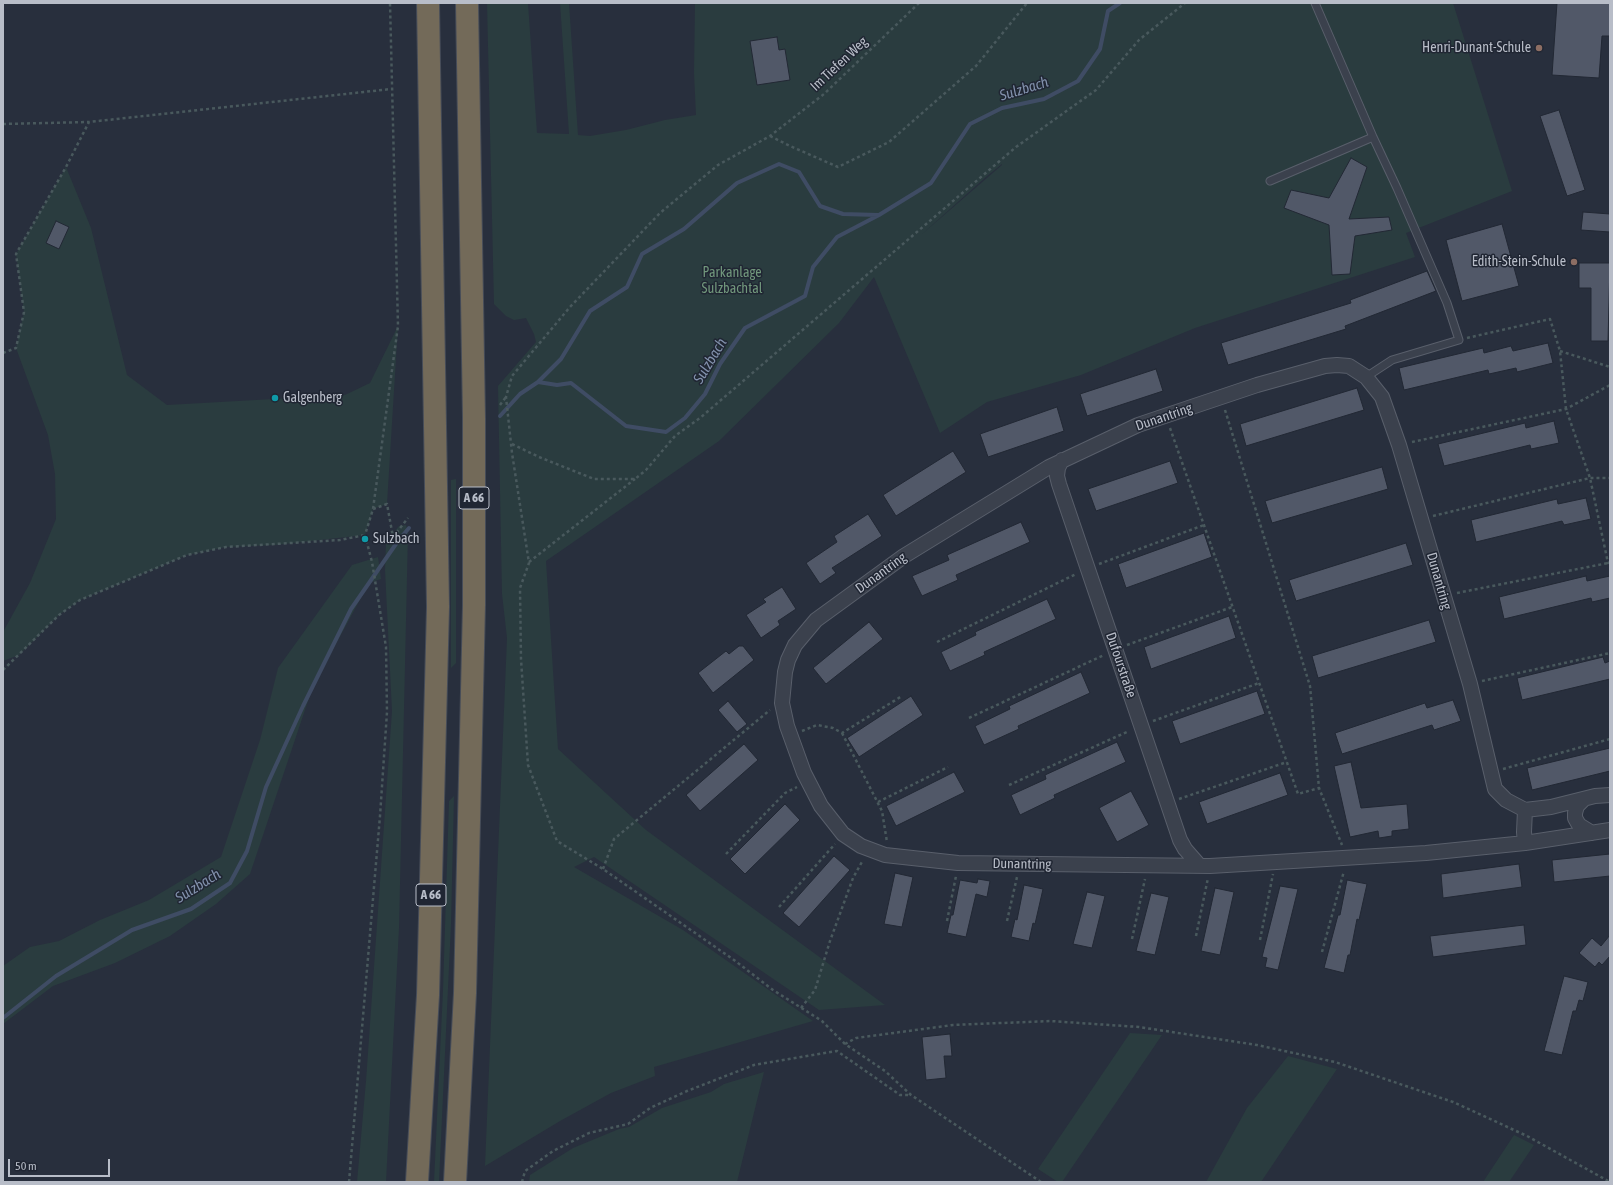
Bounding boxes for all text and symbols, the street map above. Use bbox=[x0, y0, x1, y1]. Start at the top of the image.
street label: Im Tiefen Weg bbox=[807, 33, 871, 95]
place label: Henri-Dunant-Schule bbox=[1422, 40, 1531, 56]
marker: Henri-Dunant-Schule bbox=[1534, 43, 1544, 53]
water label: Sulzbach bbox=[998, 73, 1050, 105]
place label: Edith-Stein-Schule bbox=[1472, 254, 1566, 270]
marker: Edith-Stein-Schule bbox=[1569, 257, 1579, 267]
park label: Parkanlage Sulzbachtal bbox=[702, 265, 762, 298]
water label: Sulzbach bbox=[689, 335, 731, 387]
place label: Galgenberg bbox=[283, 390, 342, 406]
marker: Galgenberg bbox=[270, 393, 280, 403]
street label: Dunantring bbox=[1133, 399, 1195, 435]
road number: A 66 bbox=[459, 487, 489, 509]
place label: Sulzbach bbox=[373, 531, 420, 547]
marker: Sulzbach bbox=[360, 534, 370, 544]
street label: Dunantring bbox=[852, 549, 910, 597]
street label: Dunantring bbox=[1423, 550, 1455, 612]
street label: Dufourstraße bbox=[1102, 630, 1140, 700]
street label: Dunantring bbox=[992, 855, 1052, 873]
water label: Sulzbach bbox=[172, 865, 224, 907]
road number: A 66 bbox=[416, 884, 446, 906]
scale bar bbox=[10, 1151, 112, 1177]
text: 50 m bbox=[15, 1159, 37, 1173]

